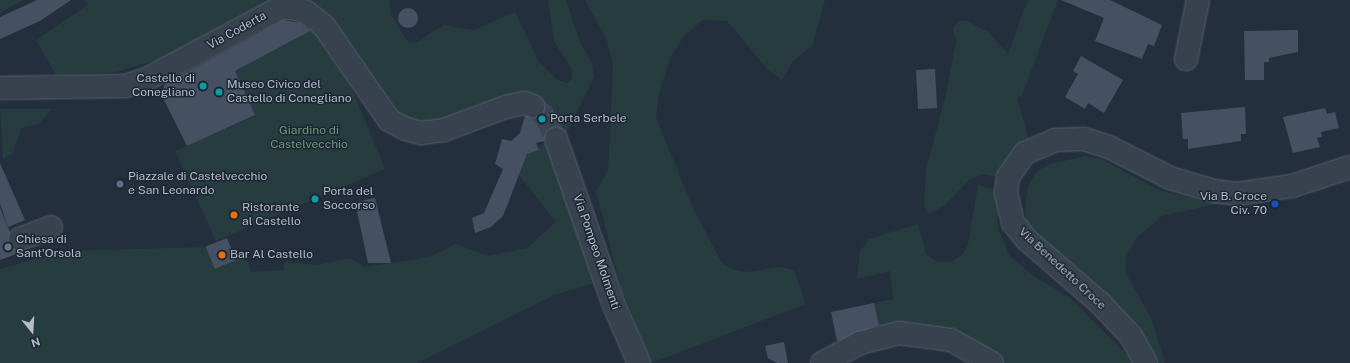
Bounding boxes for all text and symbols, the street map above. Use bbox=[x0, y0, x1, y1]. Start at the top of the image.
street label: Via Coderta bbox=[205, 9, 269, 53]
place label: Castello di Conegliano bbox=[132, 72, 195, 100]
place label: Museo Civico del Castello di Conegliano bbox=[227, 78, 352, 106]
marker: Castello di Conegliano bbox=[198, 81, 208, 91]
marker: Museo Civico del Castello di Conegliano bbox=[214, 87, 224, 97]
place label: Porta Serbele bbox=[550, 112, 627, 126]
marker: Porta Serbele bbox=[537, 114, 547, 124]
park label: Giardino di Castelvecchio bbox=[270, 124, 348, 152]
place label: Piazzale di Castelvecchio e San Leonardo bbox=[128, 170, 267, 198]
marker: Piazzale di Castelvecchio e San Leonardo bbox=[115, 179, 125, 189]
place label: Porta del Soccorso bbox=[323, 185, 375, 213]
place label: Via B. Croce Civ. 70 bbox=[1200, 190, 1267, 218]
street label: Via Pompeo Molmenti bbox=[569, 192, 623, 312]
marker: Porta del Soccorso bbox=[310, 194, 320, 204]
marker: Via B. Croce Civ. 70 bbox=[1270, 199, 1280, 209]
place label: Ristorante al Castello bbox=[242, 201, 301, 229]
marker: Ristorante al Castello bbox=[229, 210, 239, 220]
street label: Via Benedetto Croce bbox=[1015, 225, 1109, 313]
place label: Chiesa di Sant'Orsola bbox=[16, 233, 81, 261]
marker: Chiesa di Sant'Orsola bbox=[3, 242, 13, 252]
place label: Bar Al Castello bbox=[230, 248, 313, 262]
marker: Bar Al Castello bbox=[217, 250, 227, 260]
north arrow bbox=[12, 311, 52, 351]
text: N bbox=[30, 335, 42, 349]

